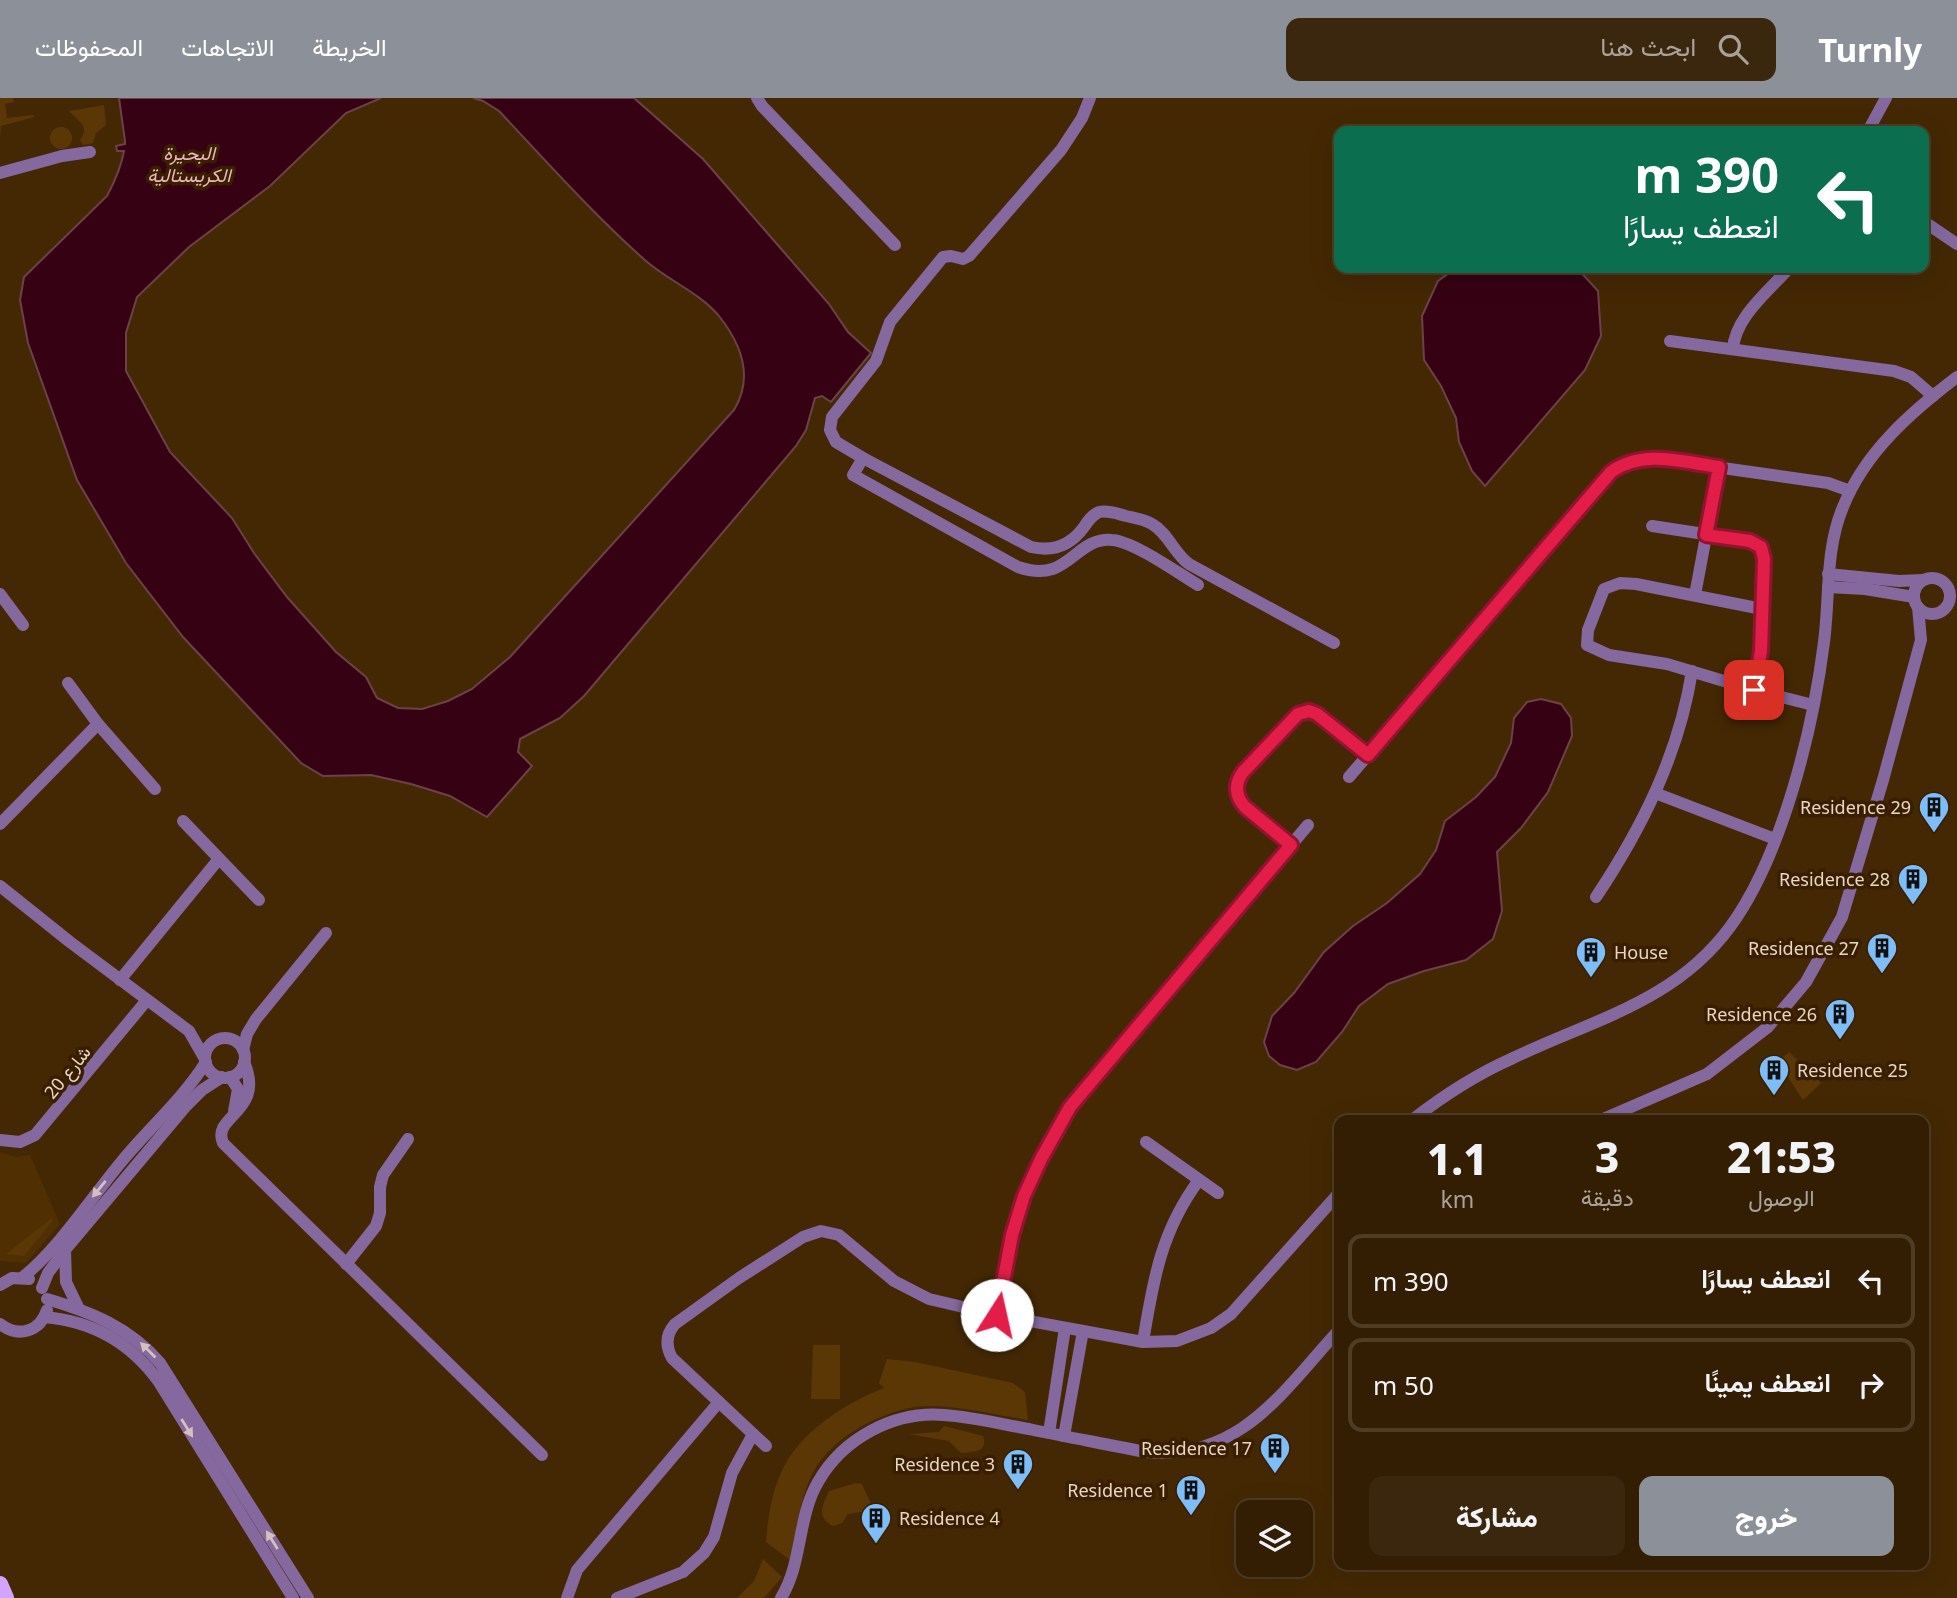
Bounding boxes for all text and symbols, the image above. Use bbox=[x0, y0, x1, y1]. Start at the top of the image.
search box bbox=[1286, 18, 1776, 81]
text: Turnly bbox=[1818, 27, 1922, 72]
text: ابحث هنا bbox=[1600, 28, 1696, 64]
text: المحفوظات bbox=[35, 30, 143, 63]
text: الاتجاهات bbox=[181, 30, 274, 63]
text: الخريطة bbox=[312, 30, 387, 63]
icon: search bbox=[1714, 30, 1752, 68]
water label: البحيرة الكريستالية bbox=[147, 140, 233, 188]
text: 390 m bbox=[1634, 141, 1779, 207]
icon: left bbox=[1803, 154, 1894, 245]
text: انعطف يسارًا bbox=[1623, 204, 1779, 247]
pin bbox=[1724, 660, 1784, 720]
icon: arrive bbox=[1735, 671, 1773, 709]
building icon: Residence 29 bbox=[1917, 790, 1951, 834]
place label: Residence 29 bbox=[1800, 795, 1911, 819]
building icon: Residence 28 bbox=[1896, 862, 1930, 906]
place label: Residence 28 bbox=[1779, 867, 1890, 891]
building icon: Residence 27 bbox=[1865, 931, 1899, 975]
building icon: House bbox=[1574, 935, 1608, 979]
place label: Residence 27 bbox=[1748, 936, 1859, 960]
place label: House bbox=[1614, 940, 1668, 964]
building icon: Residence 26 bbox=[1823, 997, 1857, 1041]
place label: Residence 26 bbox=[1706, 1002, 1817, 1026]
street label: شارع 20 bbox=[38, 1041, 96, 1104]
building icon: Residence 25 bbox=[1757, 1053, 1791, 1097]
place label: Residence 25 bbox=[1797, 1058, 1908, 1082]
text: 3 bbox=[1595, 1128, 1619, 1185]
text: 21:53 bbox=[1727, 1128, 1836, 1185]
text: 1.1 bbox=[1427, 1130, 1488, 1187]
one-way arrow bbox=[92, 1180, 107, 1197]
text: دقيقة bbox=[1581, 1181, 1634, 1213]
text: الوصول bbox=[1748, 1181, 1815, 1213]
text: km bbox=[1440, 1183, 1474, 1215]
text: انعطف يسارًا bbox=[1701, 1260, 1831, 1296]
icon: left bbox=[1852, 1262, 1890, 1300]
text: 390 m bbox=[1373, 1263, 1449, 1299]
position arrow bbox=[960, 1278, 1034, 1352]
one-way arrow bbox=[140, 1342, 157, 1358]
text: انعطف يمينًا bbox=[1704, 1364, 1831, 1400]
icon: right bbox=[1852, 1366, 1890, 1404]
text: 50 m bbox=[1373, 1367, 1434, 1403]
one-way arrow bbox=[181, 1419, 194, 1438]
building icon: Residence 17 bbox=[1258, 1431, 1292, 1475]
place label: Residence 17 bbox=[1141, 1436, 1252, 1460]
building icon: Residence 3 bbox=[1001, 1447, 1035, 1491]
place label: Residence 3 bbox=[894, 1452, 995, 1476]
building icon: Residence 1 bbox=[1174, 1473, 1208, 1517]
button: مشاركة bbox=[1369, 1476, 1625, 1556]
button: خروج bbox=[1639, 1476, 1894, 1556]
place label: Residence 1 bbox=[1067, 1478, 1168, 1502]
map controls bbox=[1236, 1500, 1313, 1577]
button: layers bbox=[1236, 1500, 1313, 1577]
building icon: Residence 4 bbox=[859, 1501, 893, 1545]
place label: Residence 4 bbox=[899, 1506, 1000, 1530]
one-way arrow bbox=[265, 1530, 278, 1550]

